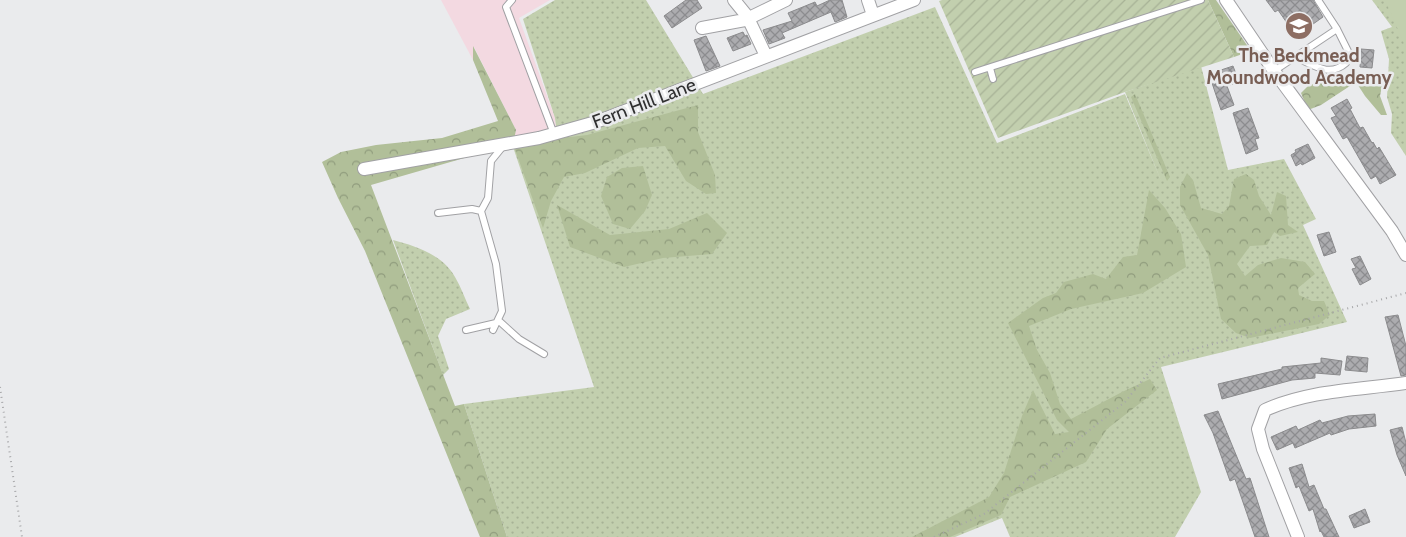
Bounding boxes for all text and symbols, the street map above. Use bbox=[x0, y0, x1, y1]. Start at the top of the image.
school or university icon: The Beckmead Moundwood Academy bbox=[1284, 11, 1314, 41]
place label: The Beckmead Moundwood Academy bbox=[1206, 44, 1393, 89]
street label: Fern Hill Lane bbox=[589, 73, 699, 133]

